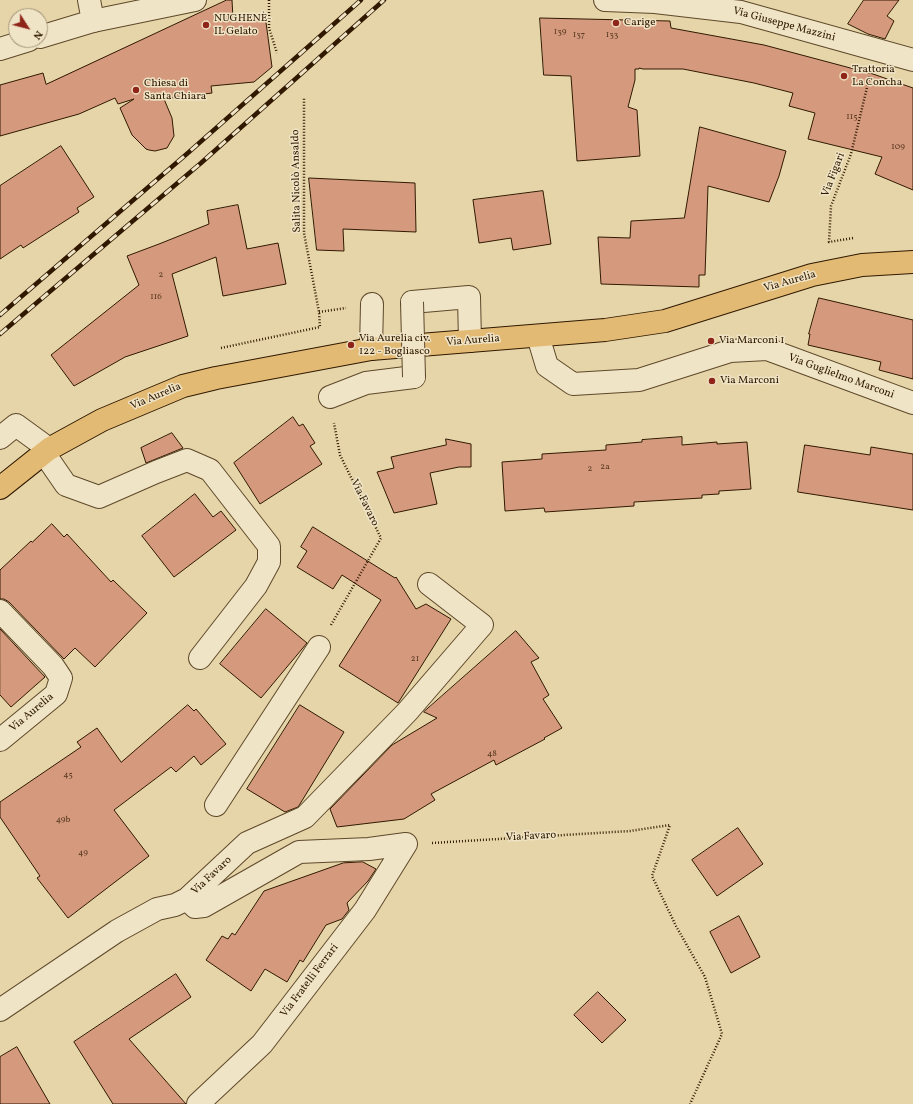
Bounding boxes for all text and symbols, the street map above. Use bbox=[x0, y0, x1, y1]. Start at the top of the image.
street label: Via Giuseppe Mazzini bbox=[731, 5, 837, 45]
north arrow bbox=[8, 8, 48, 48]
place label: NUGHENÈ- IL Gelato bbox=[214, 12, 272, 38]
place label: Carige bbox=[624, 16, 655, 30]
marker: Carige bbox=[611, 18, 621, 28]
marker: NUGHENÈ- IL Gelato bbox=[201, 20, 211, 30]
text: N bbox=[29, 27, 46, 42]
house number: 139 bbox=[554, 27, 566, 37]
house number: 137 bbox=[573, 30, 585, 40]
house number: 133 bbox=[606, 30, 618, 40]
place label: Trattoria La Concha bbox=[852, 63, 902, 89]
marker: Trattoria La Concha bbox=[839, 71, 849, 81]
place label: Chiesa di Santa Chiara bbox=[144, 77, 206, 103]
marker: Chiesa di Santa Chiara bbox=[131, 85, 141, 95]
house number: 115 bbox=[846, 112, 858, 122]
street label: Salita Nicolò Ansaldo bbox=[290, 129, 304, 233]
house number: 109 bbox=[891, 142, 905, 152]
street label: Via Figari bbox=[820, 151, 848, 199]
street label: Via Aurelia bbox=[762, 268, 818, 296]
house number: 2 bbox=[159, 270, 163, 280]
house number: 116 bbox=[150, 292, 162, 302]
place label: Via Aurelia civ. 122 - Bogliasco bbox=[359, 332, 430, 358]
street label: Via Aurelia bbox=[446, 333, 500, 349]
place label: Via Marconi 1 bbox=[719, 334, 784, 348]
marker: Via Marconi 1 bbox=[706, 336, 716, 346]
marker: Via Aurelia civ. 122 - Bogliasco bbox=[346, 340, 356, 350]
street label: Via Guglielmo Marconi bbox=[786, 352, 896, 402]
place label: Via Marconi bbox=[720, 374, 779, 388]
marker: Via Marconi bbox=[707, 376, 717, 386]
street label: Via Aurelia bbox=[129, 380, 183, 414]
house number: 2a bbox=[600, 462, 610, 472]
house number: 2 bbox=[588, 464, 592, 474]
street label: Via Favaro bbox=[347, 477, 381, 529]
house number: 21 bbox=[411, 654, 419, 664]
street label: Via Aurelia bbox=[7, 691, 57, 735]
house number: 48 bbox=[487, 749, 497, 759]
house number: 45 bbox=[63, 770, 73, 780]
house number: 49b bbox=[56, 815, 70, 825]
street label: Via Favaro bbox=[505, 829, 557, 845]
house number: 49 bbox=[78, 848, 88, 858]
street label: Via Favaro bbox=[189, 854, 235, 898]
street label: Via Fratelli Ferrari bbox=[278, 942, 342, 1020]

